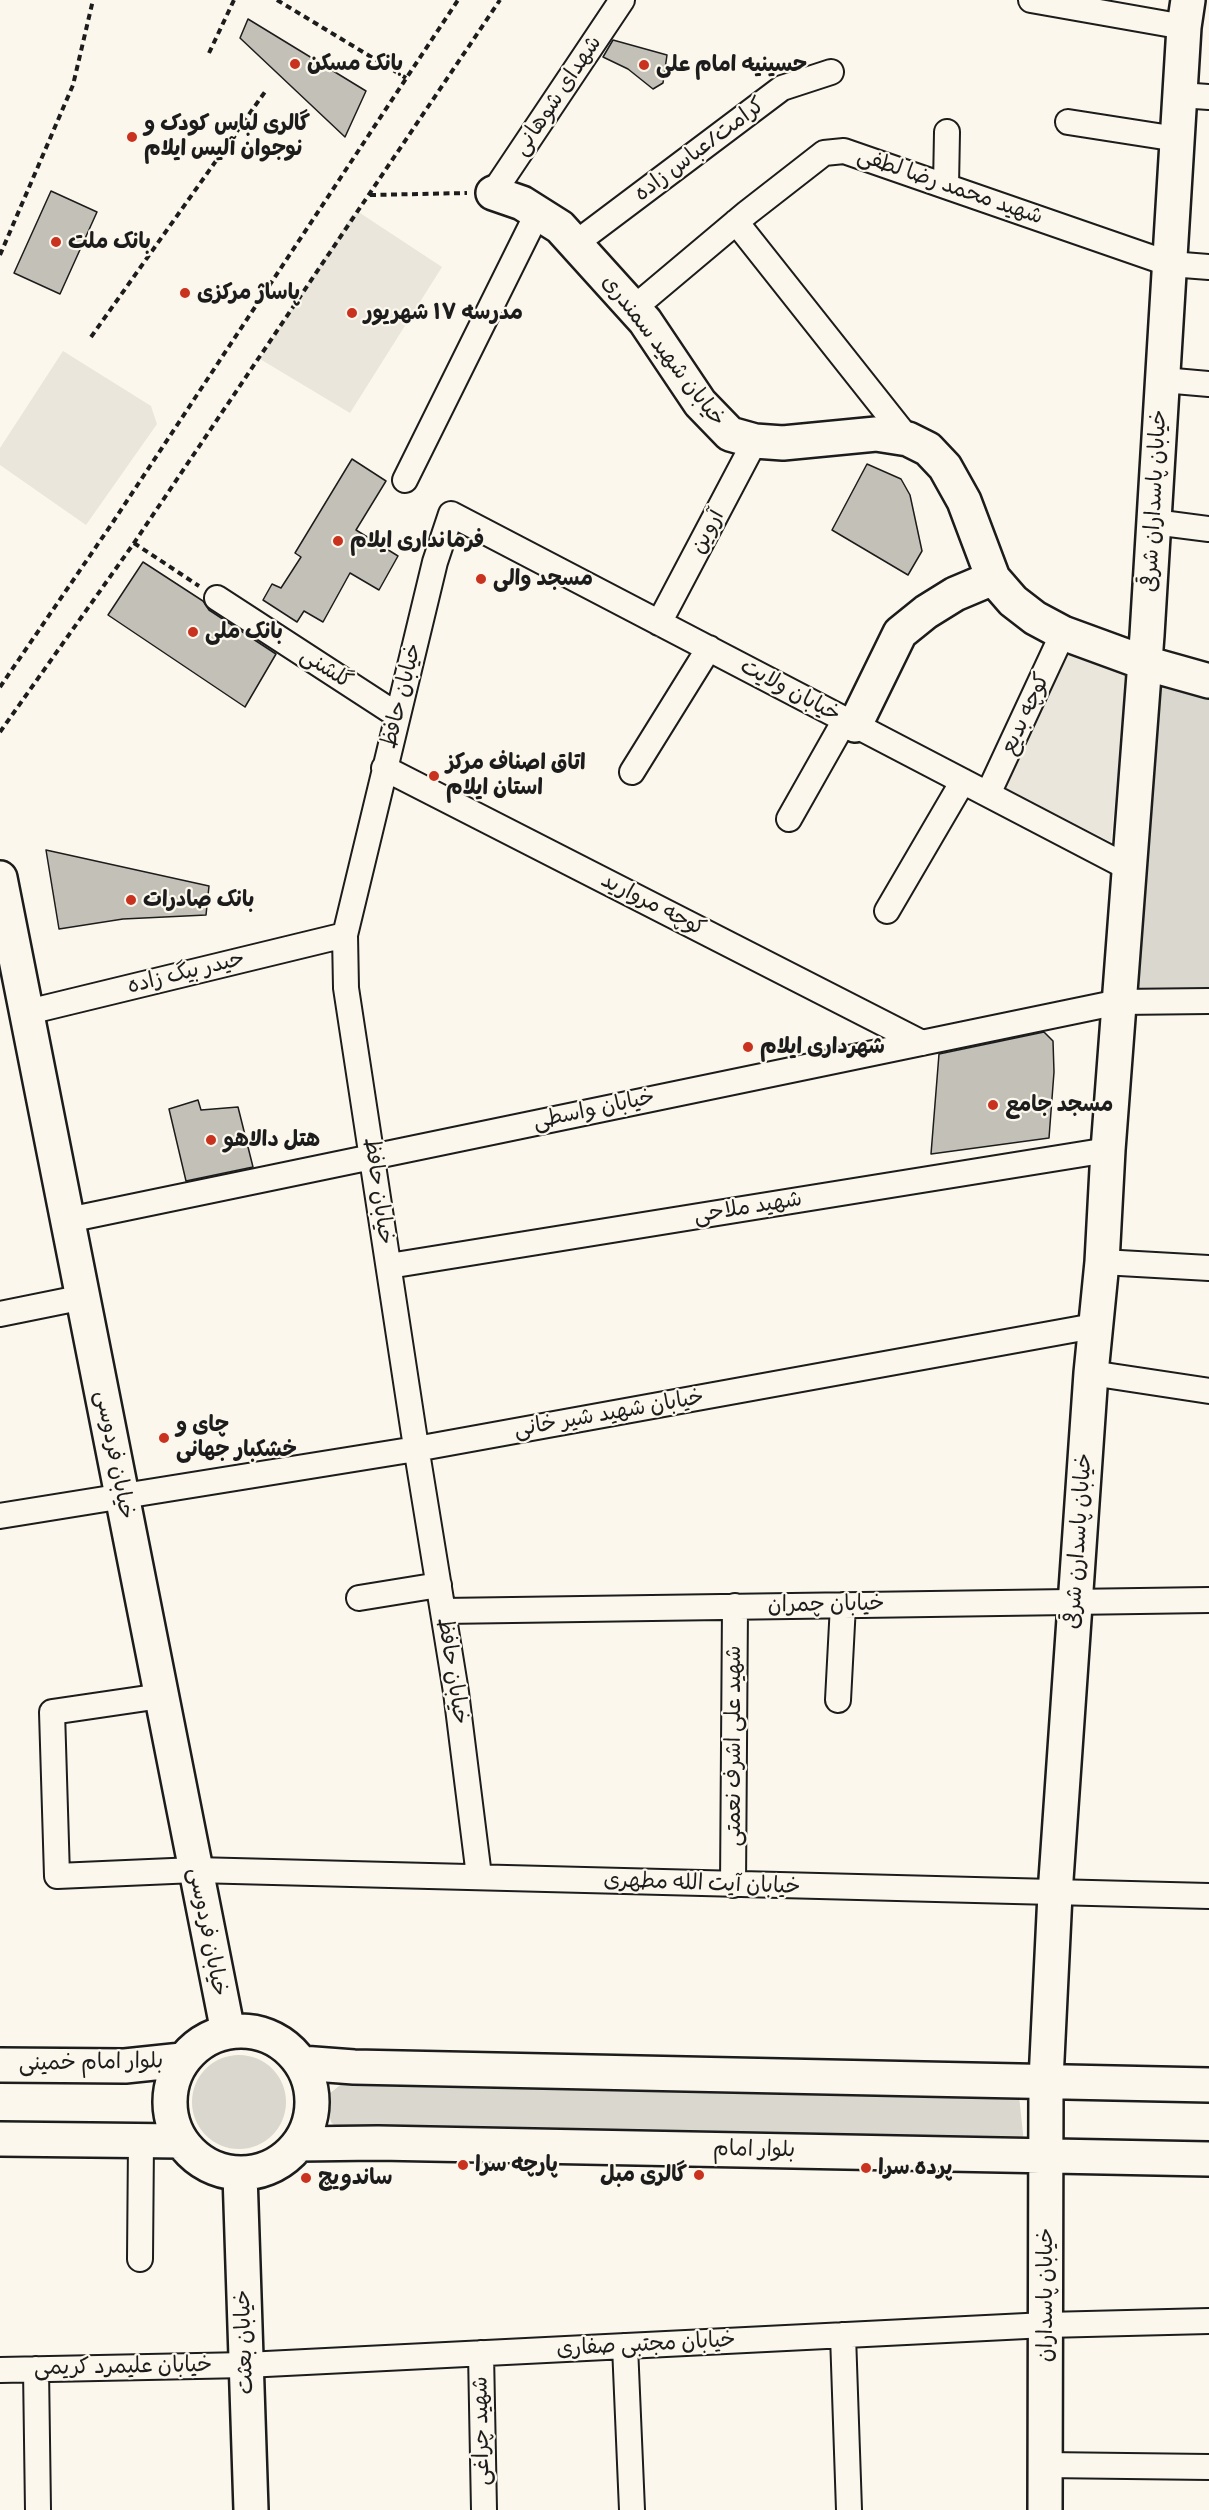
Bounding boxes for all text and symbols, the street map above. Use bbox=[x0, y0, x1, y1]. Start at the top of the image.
street label: شهدای شوهانی bbox=[508, 31, 608, 161]
place label: بانک مسکن bbox=[307, 51, 403, 77]
place label: حسینیه امام علی bbox=[656, 52, 807, 78]
marker: بانک مسکن bbox=[288, 57, 302, 71]
marker: حسینیه امام علی bbox=[637, 58, 651, 72]
street label: کرامت/عباس زاده bbox=[629, 92, 771, 208]
place label: گالری لباس کودک و نوجوان آلیس ایلام bbox=[144, 111, 310, 162]
marker: گالری لباس کودک و نوجوان آلیس ایلام bbox=[125, 130, 139, 144]
street label: شهید محمد رضا لطفی bbox=[854, 143, 1046, 231]
place label: بانک ملت bbox=[68, 229, 151, 255]
marker: بانک ملت bbox=[49, 235, 63, 249]
street label: خیابان شهید سمندری bbox=[596, 270, 730, 432]
place label: پاساژ مرکزی bbox=[197, 280, 300, 306]
marker: پاساژ مرکزی bbox=[178, 286, 192, 300]
place label: مدرسه ۱۷ شهریور bbox=[364, 300, 523, 326]
marker: مدرسه ۱۷ شهریور bbox=[345, 306, 359, 320]
street label: خیابان پاسداران شرقی bbox=[1137, 409, 1173, 593]
street label: آروین bbox=[685, 505, 731, 559]
place label: فرمانداری ایلام bbox=[350, 528, 484, 554]
marker: فرمانداری ایلام bbox=[331, 534, 345, 548]
place label: مسجد والی bbox=[493, 566, 593, 592]
marker: مسجد والی bbox=[474, 572, 488, 586]
place label: بانک ملی bbox=[205, 619, 283, 645]
marker: بانک ملی bbox=[186, 625, 200, 639]
street label: خیابان حافظ bbox=[376, 641, 428, 751]
street label: گلشنی bbox=[295, 643, 357, 695]
street label: خیابان ولایت bbox=[735, 654, 845, 728]
street label: کوچه بدیع bbox=[996, 669, 1056, 759]
place label: اتاق اصناف مرکز استان ایلام bbox=[446, 750, 586, 802]
marker: اتاق اصناف مرکز استان ایلام bbox=[427, 769, 441, 783]
street label: کوچه مروارید bbox=[596, 867, 710, 943]
place label: بانک صادرات bbox=[143, 887, 254, 913]
marker: بانک صادرات bbox=[124, 893, 138, 907]
street label: حیدر بیگ زاده bbox=[125, 946, 247, 1000]
place label: شهرداری ایلام bbox=[760, 1034, 885, 1060]
marker: شهرداری ایلام bbox=[741, 1040, 755, 1054]
street label: خیابان واسطی bbox=[531, 1084, 657, 1136]
place label: مسجد جامع bbox=[1005, 1092, 1113, 1118]
marker: مسجد جامع bbox=[986, 1098, 1000, 1112]
place label: هتل دالاهو bbox=[223, 1127, 320, 1153]
marker: هتل دالاهو bbox=[204, 1133, 218, 1147]
street label: خیابان حافظ bbox=[357, 1136, 399, 1246]
street label: شهید ملاحی bbox=[692, 1186, 804, 1230]
street label: خیابان شهید شیر خانی bbox=[512, 1384, 706, 1444]
street label: خیابان فردوسی bbox=[89, 1388, 139, 1522]
place label: چای و خشکبار جهانی bbox=[176, 1412, 297, 1464]
marker: چای و خشکبار جهانی bbox=[157, 1431, 171, 1445]
street label: خیابان پاسدارن شرقی bbox=[1060, 1452, 1098, 1630]
street label: خیابان چمران bbox=[767, 1591, 885, 1619]
street label: خیابان حافظ bbox=[431, 1616, 473, 1726]
street label: شهید علی اشرف نعمتی bbox=[721, 1645, 747, 1847]
street label: خیابان فردوسی bbox=[182, 1865, 232, 1999]
street label: خیابان آیت الله مطهری bbox=[603, 1867, 801, 1901]
street label: بلوار امام خمینی bbox=[18, 2049, 164, 2077]
street label: بلوار امام bbox=[713, 2136, 795, 2164]
place label: پارچه سرا bbox=[475, 2152, 558, 2178]
place label: پرده سرا bbox=[878, 2155, 952, 2181]
marker: پارچه سرا bbox=[456, 2158, 470, 2172]
marker: پرده سرا bbox=[859, 2161, 873, 2175]
place label: گالری مبل bbox=[600, 2162, 687, 2188]
place label: ساندویچ bbox=[318, 2165, 392, 2191]
marker: گالری مبل bbox=[692, 2168, 706, 2182]
marker: ساندویچ bbox=[299, 2171, 313, 2185]
street label: خیابان پاسداران bbox=[1033, 2228, 1059, 2362]
street label: خیابان بعثت bbox=[230, 2289, 260, 2395]
street label: خیابان مجتبی صفاری bbox=[556, 2327, 736, 2363]
street label: خیابان علیمرد کریمی bbox=[34, 2352, 212, 2382]
street label: شهید چراغی bbox=[468, 2376, 496, 2486]

